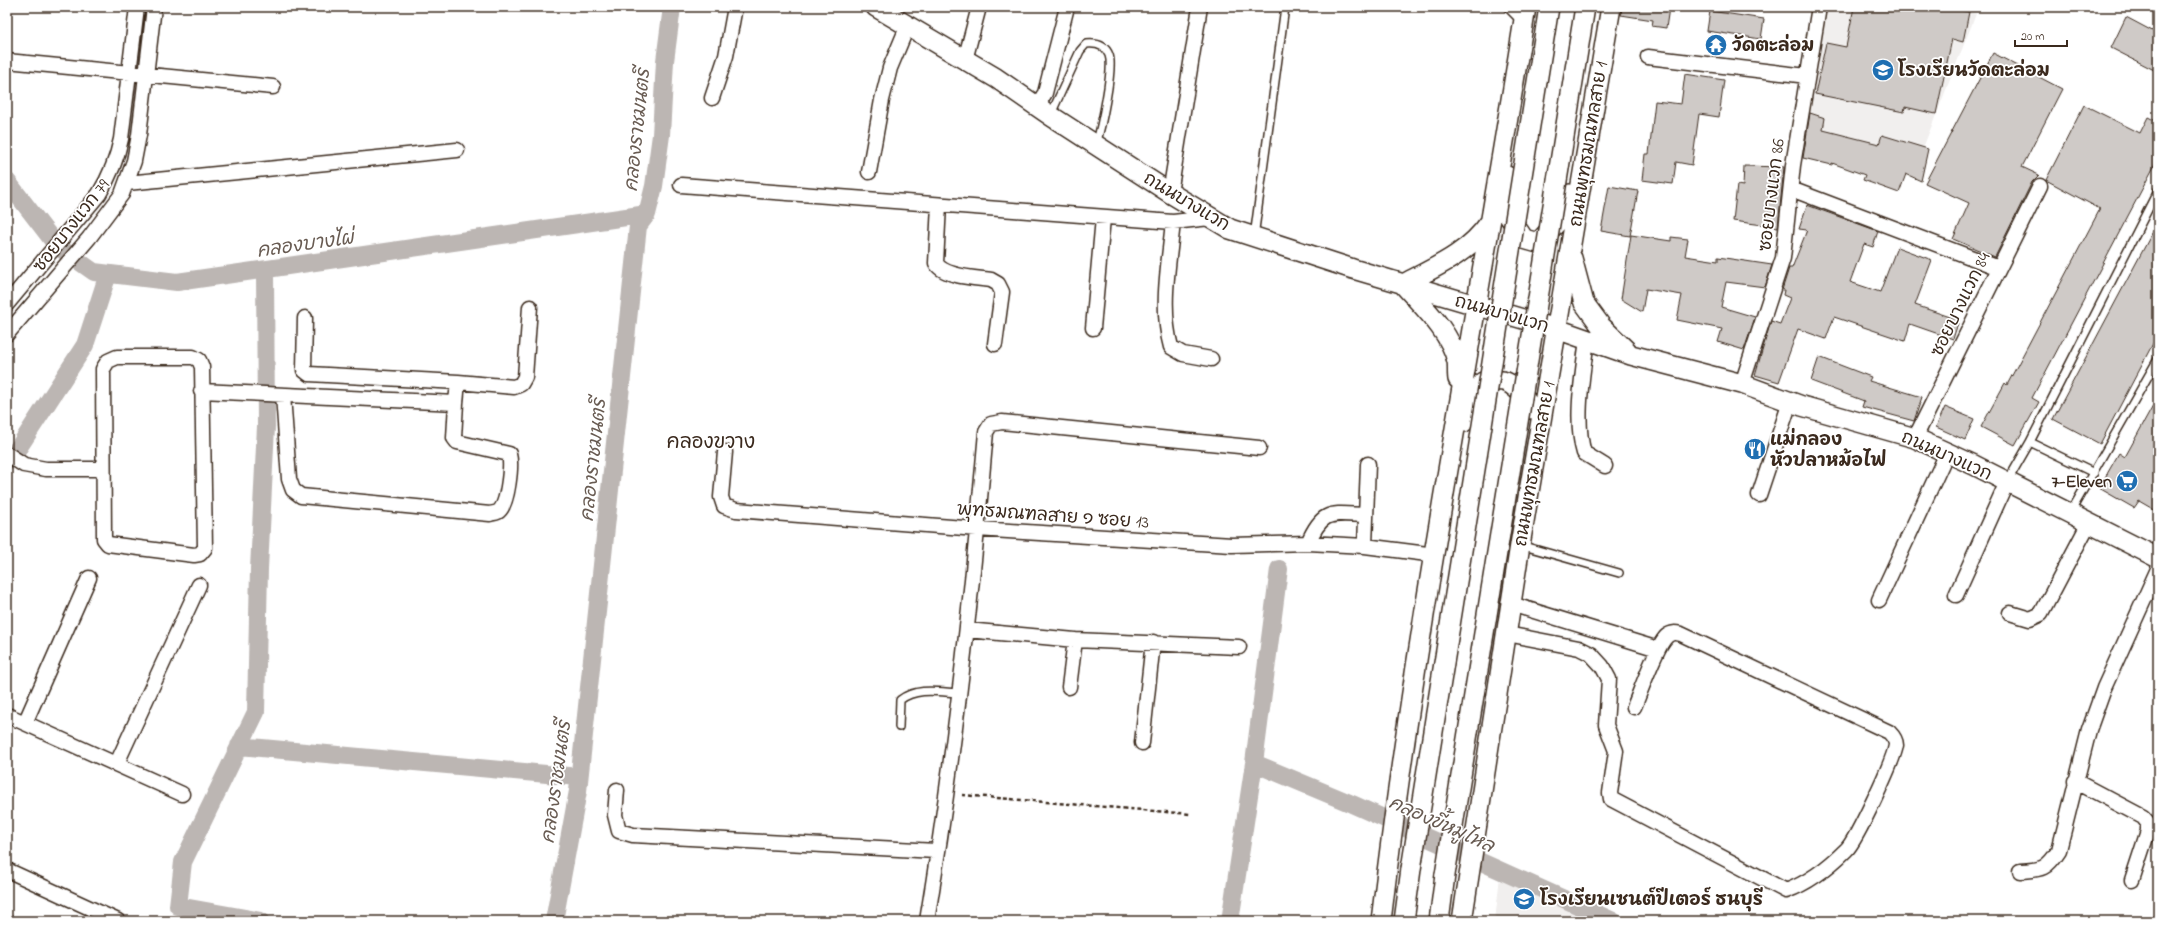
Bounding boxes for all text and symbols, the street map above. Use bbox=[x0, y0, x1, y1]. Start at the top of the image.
scale bar bbox=[2015, 22, 2067, 48]
text: 20 m bbox=[2021, 28, 2044, 46]
temple icon: วัดตะล่อม bbox=[1703, 32, 1729, 58]
place label: วัดตะล่อม bbox=[1732, 33, 1814, 60]
school or university icon: โรงเรียนวัดตะล่อม bbox=[1870, 57, 1896, 83]
place label: โรงเรียนวัดตะล่อม bbox=[1897, 58, 2050, 85]
street label: ถนนพุทธมณฑลสาย 1 bbox=[1564, 59, 1616, 229]
water label: คลองราชมนตรี bbox=[619, 63, 659, 193]
street label: ซอยบางแวก 86 bbox=[1753, 137, 1793, 253]
street label: ถนนบางแวก bbox=[1138, 167, 1234, 239]
street label: ซอยบางแวก 79 bbox=[28, 174, 118, 278]
water label: คลองบางไผ่ bbox=[255, 224, 360, 266]
street label: ซอยบางแวก 84 bbox=[1925, 248, 1999, 361]
street label: ถนนบางแวก bbox=[1451, 289, 1552, 341]
street label: ถนนพุทธมณฑลสาย 1 bbox=[1509, 380, 1563, 549]
water label: คลองราชมนตรี bbox=[575, 393, 615, 523]
street label: ถนนบางแวก bbox=[1897, 425, 1996, 488]
place label: แม่กลอง หัวปลาหม้อไฟ bbox=[1770, 427, 1887, 475]
district label: คลองขวาง bbox=[667, 429, 755, 458]
restaurant icon: แม่กลอง หัวปลาหม้อไฟ bbox=[1742, 436, 1768, 462]
supermarket icon: 7-Eleven bbox=[2114, 468, 2140, 494]
place label: 7-Eleven bbox=[2051, 470, 2112, 496]
street label: พุทธมณฑลสาย ๑ ซอย 13 bbox=[956, 497, 1150, 537]
water label: คลองราชมนตรี bbox=[536, 715, 580, 845]
water label: คลองขี้หมูไหล bbox=[1384, 785, 1502, 861]
school or university icon: โรงเรียนเซนต์ปีเตอร์ ธนบุรี bbox=[1511, 886, 1537, 912]
place label: โรงเรียนเซนต์ปีเตอร์ ธนบุรี bbox=[1539, 886, 1763, 914]

